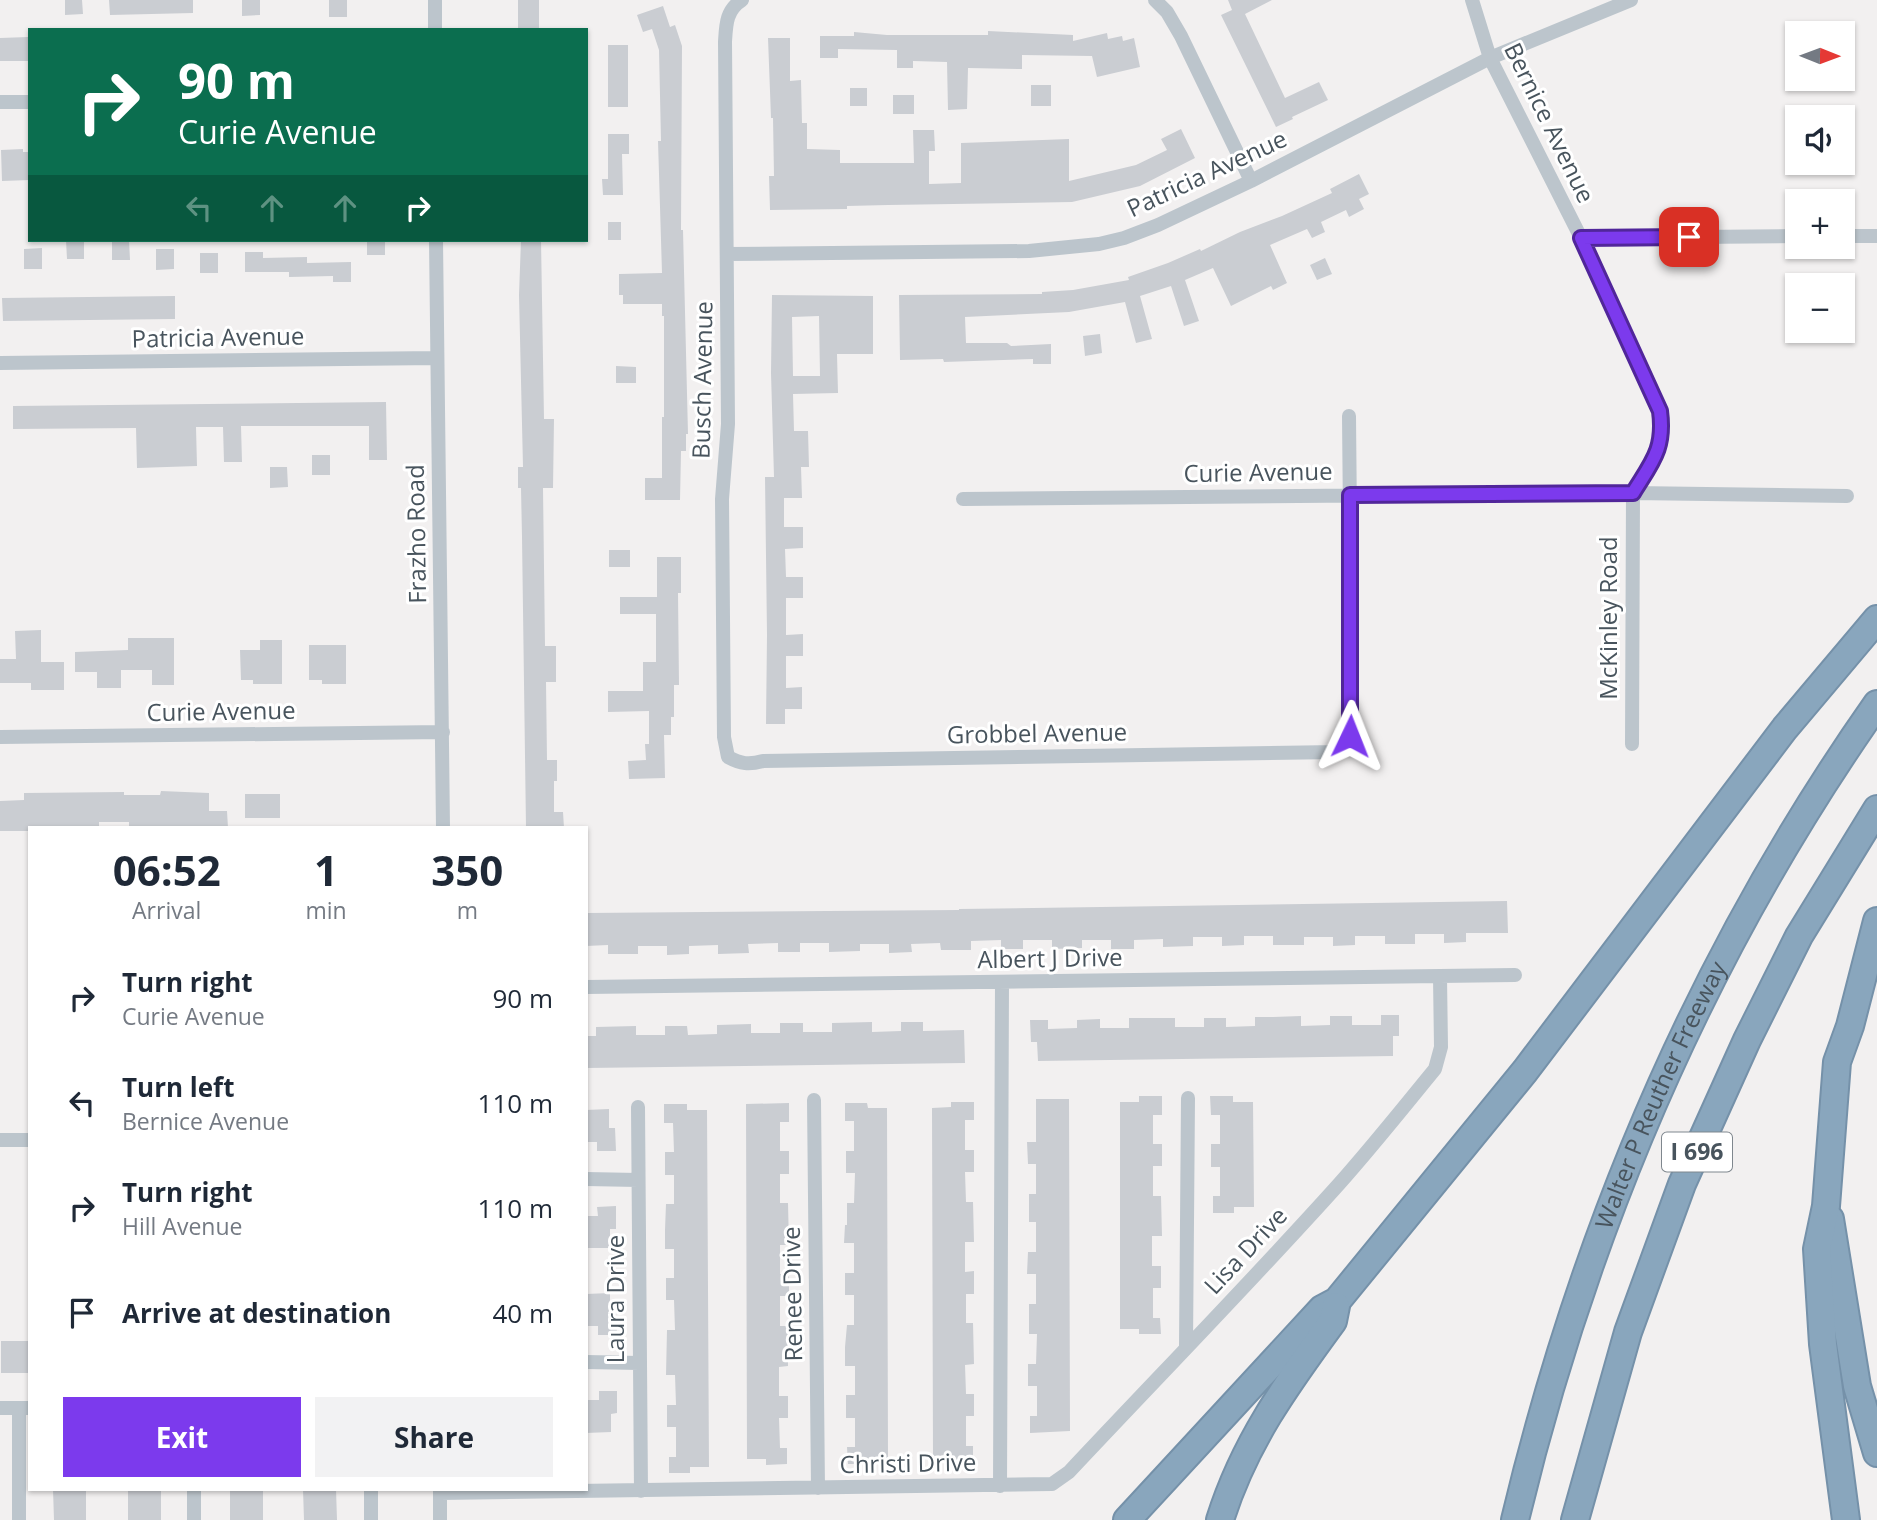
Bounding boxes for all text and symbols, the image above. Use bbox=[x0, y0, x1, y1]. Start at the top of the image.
north arrow bbox=[1785, 21, 1855, 91]
map controls bbox=[1785, 21, 1855, 343]
street label: Bernice Avenue bbox=[1497, 37, 1603, 208]
text: 90 m bbox=[178, 47, 295, 113]
icon: right bbox=[63, 56, 154, 147]
button: sound bbox=[1785, 105, 1855, 175]
text: Curie Avenue bbox=[178, 110, 377, 153]
street label: Patricia Avenue bbox=[1121, 121, 1292, 224]
icon: left bbox=[180, 189, 218, 227]
icon: ahead bbox=[253, 189, 291, 227]
icon: ahead bbox=[326, 189, 364, 227]
icon: right bbox=[399, 189, 437, 227]
button: + bbox=[1785, 189, 1855, 259]
pin bbox=[1659, 207, 1719, 267]
icon: arrive bbox=[1670, 218, 1708, 256]
button: − bbox=[1785, 273, 1855, 343]
street label: Busch Avenue bbox=[684, 301, 719, 459]
street label: Patricia Avenue bbox=[131, 318, 305, 355]
street label: Curie Avenue bbox=[1183, 454, 1333, 489]
street label: Frazho Road bbox=[398, 464, 433, 604]
street label: McKinley Road bbox=[1591, 536, 1624, 700]
street label: Curie Avenue bbox=[146, 693, 296, 728]
position arrow bbox=[1313, 699, 1387, 773]
street label: Grobbel Avenue bbox=[947, 714, 1127, 751]
text: 06:52 bbox=[113, 841, 221, 898]
text: 1 bbox=[314, 841, 338, 898]
text: 350 bbox=[431, 841, 503, 898]
text: Arrival bbox=[132, 894, 201, 926]
text: min bbox=[305, 894, 347, 926]
text: m bbox=[457, 894, 478, 926]
street label: Albert J Drive bbox=[977, 940, 1123, 975]
street label: Walter P Reuther Freeway bbox=[1586, 954, 1734, 1233]
text: Turn right bbox=[122, 964, 253, 1000]
icon: right bbox=[63, 979, 101, 1017]
text: 90 m bbox=[492, 980, 553, 1016]
text: Curie Avenue bbox=[122, 1000, 265, 1032]
text: Turn left bbox=[122, 1069, 234, 1105]
icon: left bbox=[63, 1084, 101, 1122]
text: 110 m bbox=[478, 1085, 553, 1121]
text: Bernice Avenue bbox=[122, 1105, 289, 1137]
road number: I 696 bbox=[1662, 1133, 1732, 1172]
text: Turn right bbox=[122, 1174, 253, 1210]
icon: right bbox=[63, 1189, 101, 1227]
text: 110 m bbox=[478, 1190, 553, 1226]
street label: Lisa Drive bbox=[1196, 1199, 1294, 1301]
text: Hill Avenue bbox=[122, 1210, 242, 1242]
street label: Renee Drive bbox=[774, 1226, 809, 1362]
street label: Laura Drive bbox=[598, 1235, 631, 1363]
icon: arrive bbox=[63, 1294, 101, 1332]
text: Arrive at destination bbox=[122, 1295, 391, 1331]
text: 40 m bbox=[492, 1295, 553, 1331]
button: Exit bbox=[63, 1397, 301, 1477]
button: Share bbox=[315, 1397, 553, 1477]
street label: Christi Drive bbox=[839, 1445, 977, 1480]

